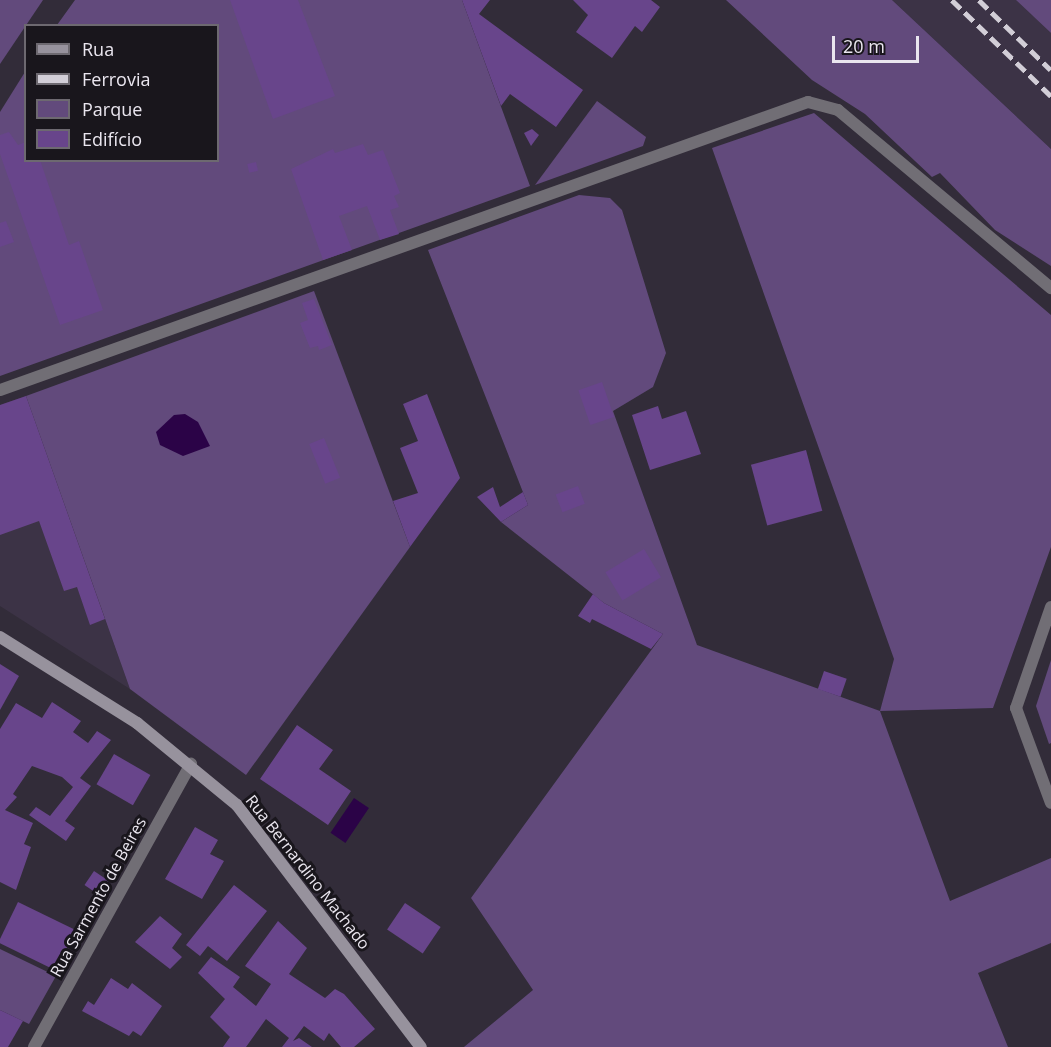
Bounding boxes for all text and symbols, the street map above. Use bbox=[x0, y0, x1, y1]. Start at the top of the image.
legend bbox=[24, 24, 219, 162]
scale bar bbox=[835, 24, 922, 62]
text: 20 m bbox=[843, 34, 885, 58]
text: Rua bbox=[82, 37, 114, 61]
text: Ferrovia bbox=[82, 67, 150, 91]
text: Parque bbox=[82, 97, 142, 121]
text: Edifício bbox=[82, 127, 142, 151]
street label: Rua Bernardino Machado bbox=[242, 791, 374, 953]
street label: Rua Sarmento de Beires bbox=[46, 814, 150, 980]

